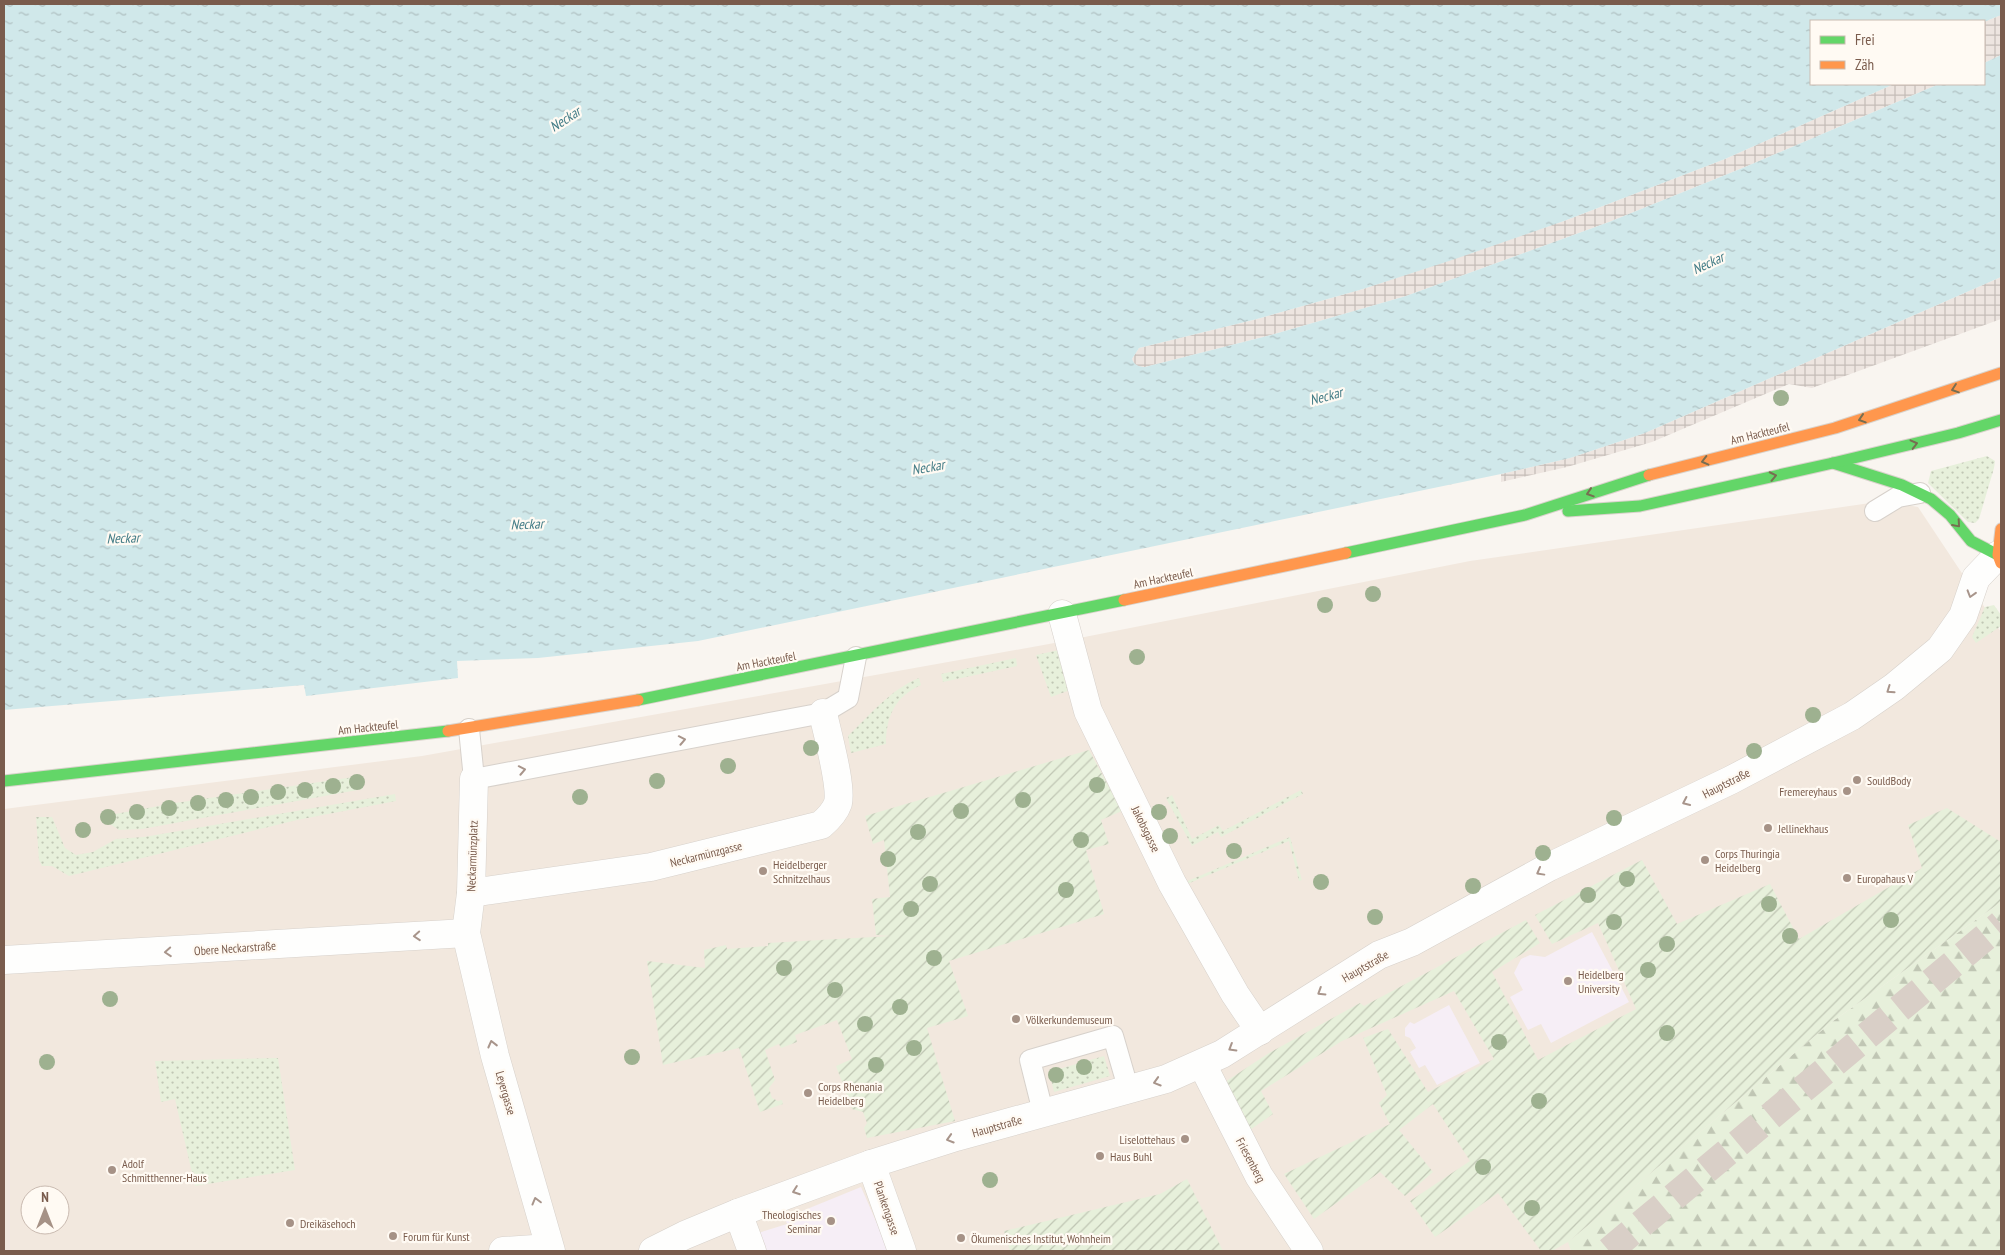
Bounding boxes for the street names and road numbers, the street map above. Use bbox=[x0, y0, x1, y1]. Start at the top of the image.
street label: Am Hackteufel bbox=[1729, 418, 1791, 448]
street label: Am Hackteufel bbox=[1132, 564, 1194, 592]
street label: Am Hackteufel bbox=[735, 648, 797, 674]
street label: Am Hackteufel bbox=[337, 716, 399, 738]
street label: Hauptstraße bbox=[1700, 765, 1752, 801]
street label: Jakobsgasse bbox=[1128, 802, 1164, 855]
street label: Neckarmünzplatz bbox=[463, 820, 481, 892]
street label: Neckarmünzgasse bbox=[668, 838, 744, 870]
street label: Obere Neckarstraße bbox=[194, 938, 277, 958]
street label: Hauptstraße bbox=[1339, 947, 1391, 985]
street label: Leyergasse bbox=[493, 1069, 519, 1117]
street label: Hauptstraße bbox=[970, 1112, 1024, 1140]
street label: Friesenberg bbox=[1233, 1135, 1269, 1185]
street label: Plankengasse bbox=[871, 1179, 903, 1237]

